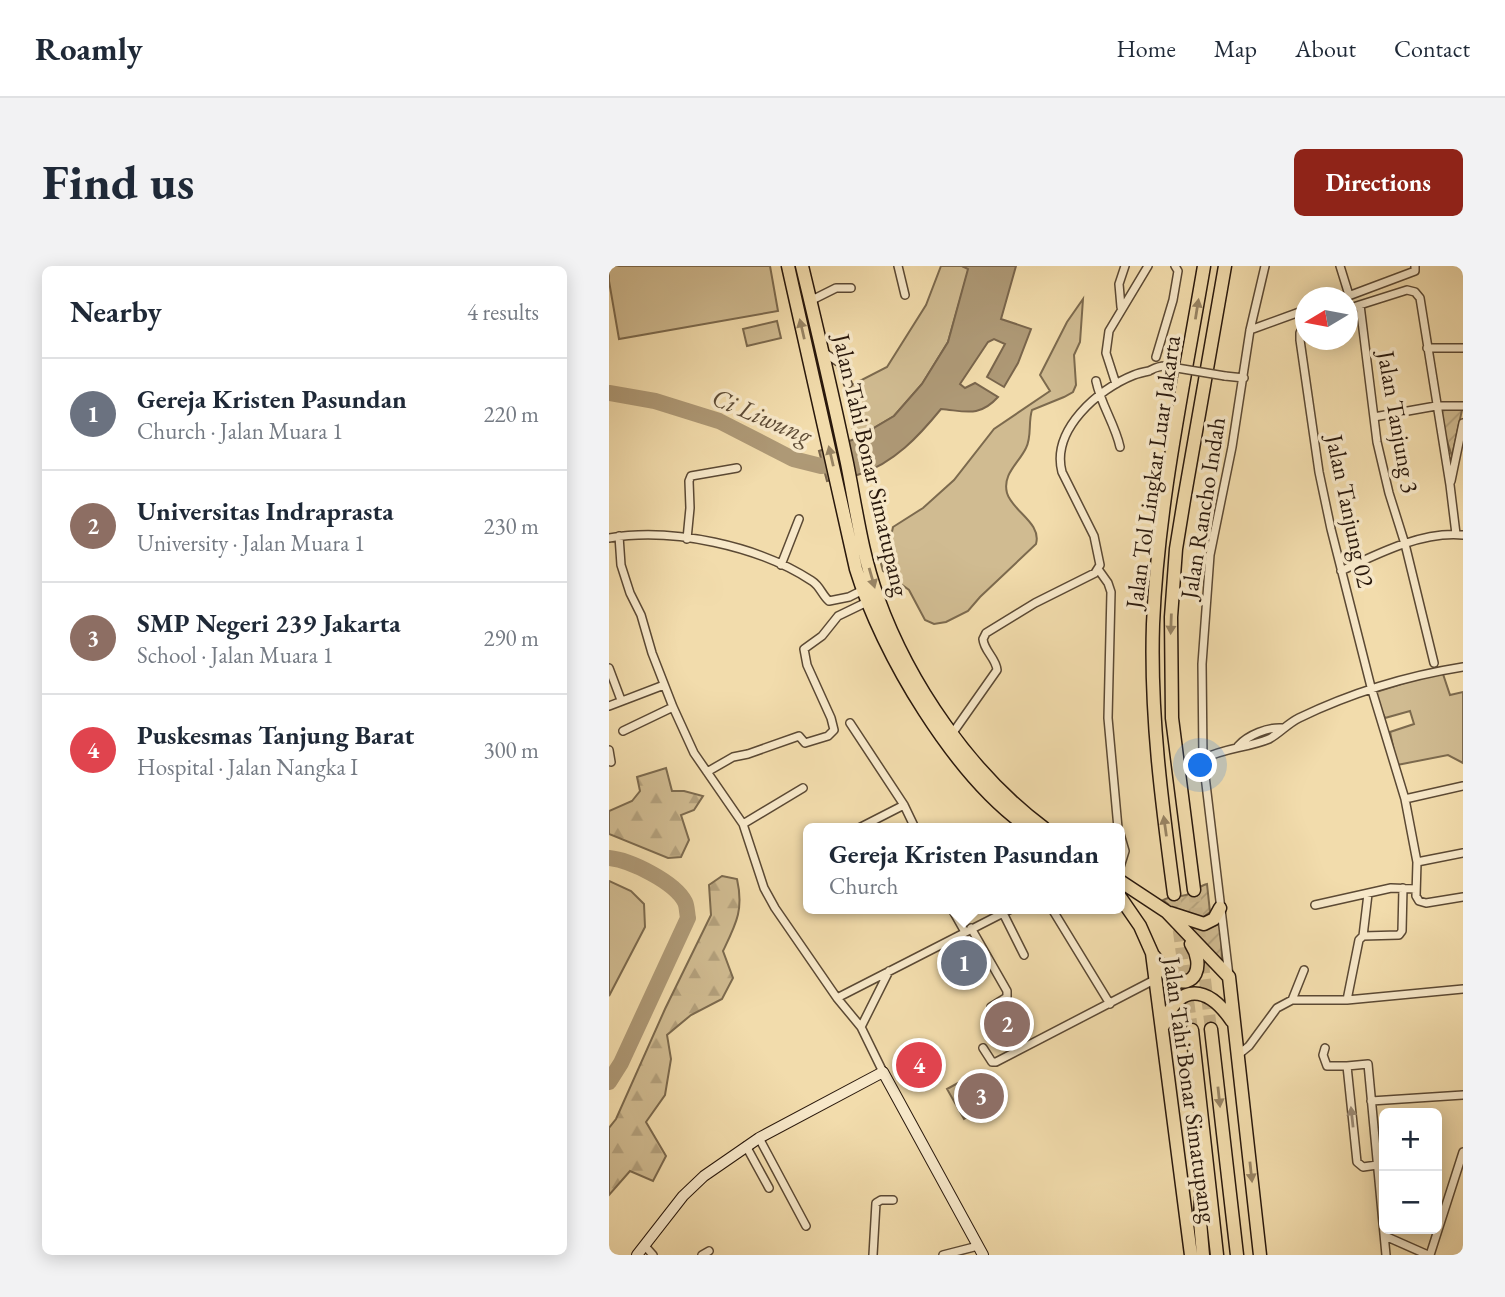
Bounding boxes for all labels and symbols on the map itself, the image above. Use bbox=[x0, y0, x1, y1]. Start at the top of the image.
north arrow bbox=[1295, 287, 1358, 350]
one-way arrow bbox=[1192, 298, 1203, 320]
one-way arrow bbox=[796, 318, 807, 340]
street label: Jalan Tahi Bonar Simatupang bbox=[826, 329, 917, 599]
street label: Jalan Tol Lingkar Luar Jakarta bbox=[1118, 333, 1187, 613]
street label: Jalan Tanjung 3 bbox=[1370, 346, 1426, 495]
water label: Ci Liwung bbox=[707, 380, 818, 453]
street label: Jalan Rancho Indah bbox=[1173, 415, 1232, 603]
street label: Jalan Tanjung 02 bbox=[1319, 430, 1382, 591]
one-way arrow bbox=[825, 445, 836, 467]
one-way arrow bbox=[867, 567, 878, 589]
one-way arrow bbox=[1165, 613, 1177, 635]
your location bbox=[1183, 748, 1217, 782]
one-way arrow bbox=[1159, 815, 1170, 837]
pin: 1 bbox=[941, 937, 987, 989]
street label: Jalan Tahi Bonar Simatupang bbox=[1156, 953, 1225, 1225]
pin: 2 bbox=[984, 998, 1030, 1050]
pin: 4 bbox=[896, 1039, 942, 1091]
pin: 3 bbox=[958, 1070, 1004, 1122]
one-way arrow bbox=[1214, 1086, 1225, 1108]
one-way arrow bbox=[1346, 1106, 1357, 1128]
one-way arrow bbox=[1246, 1161, 1257, 1183]

